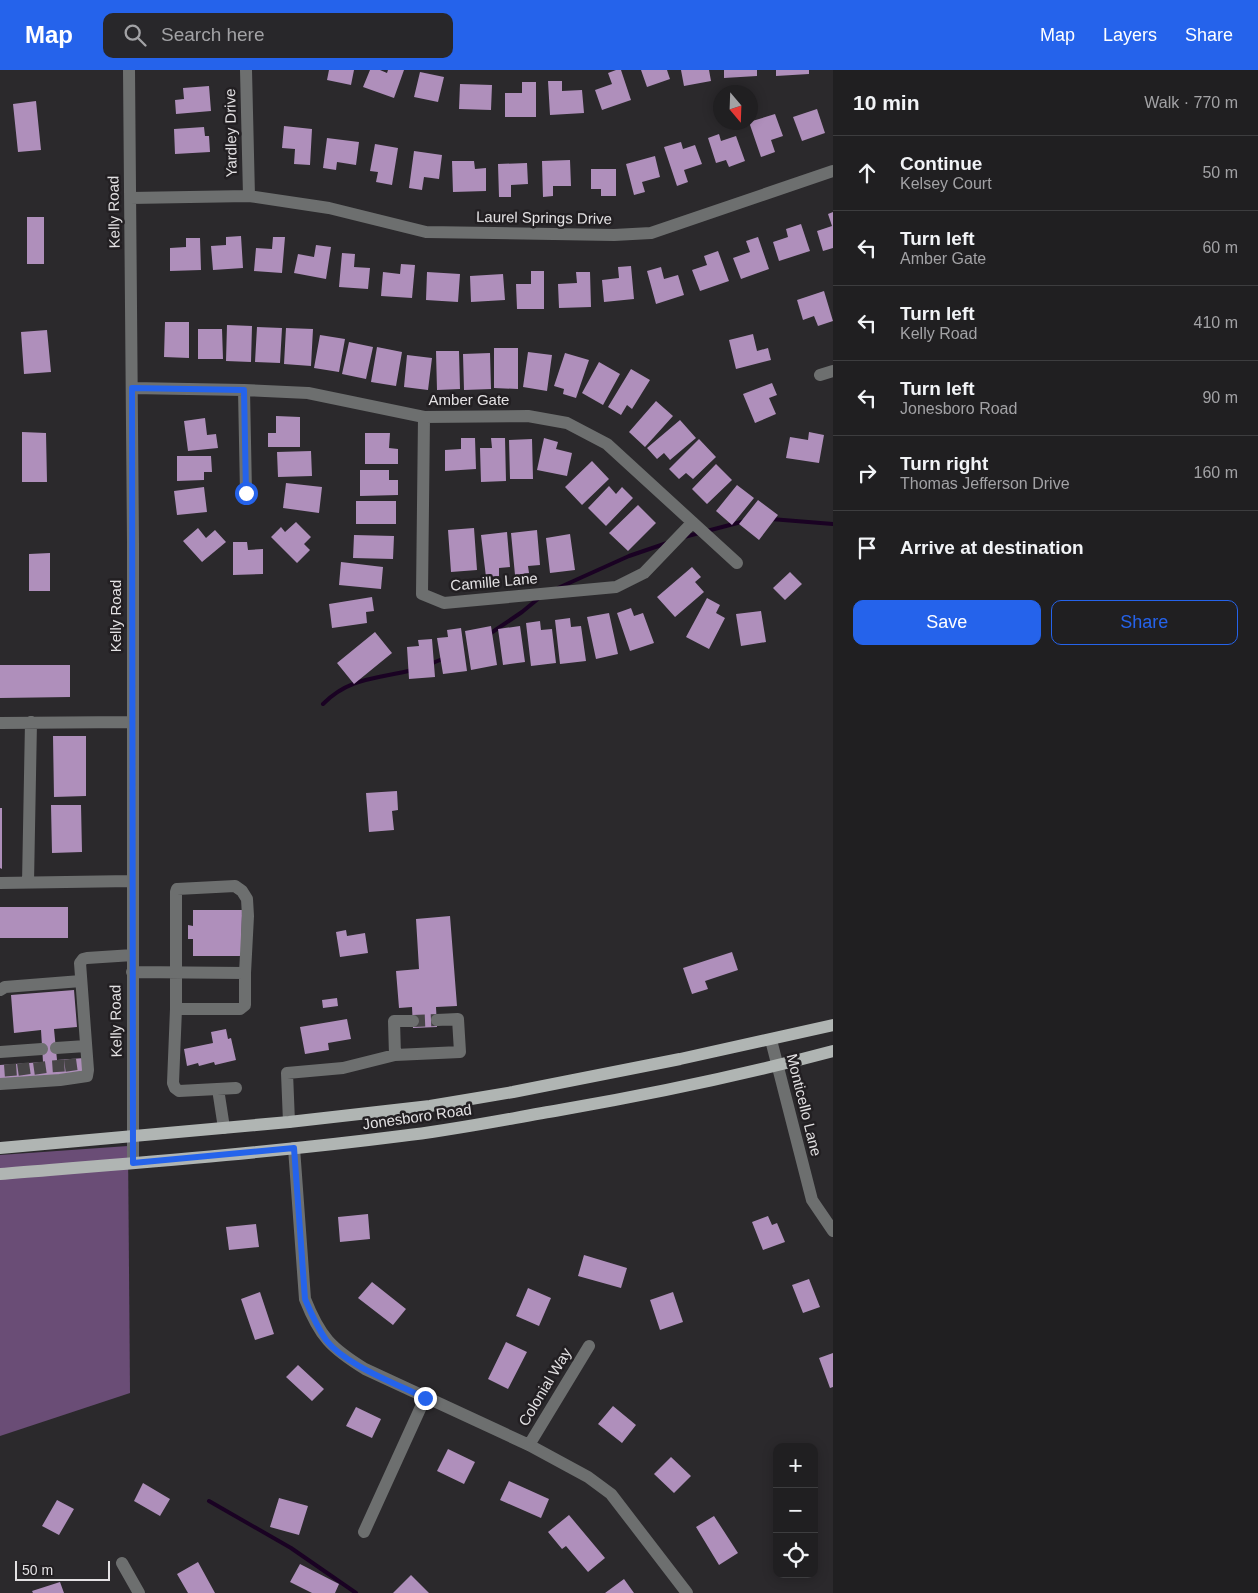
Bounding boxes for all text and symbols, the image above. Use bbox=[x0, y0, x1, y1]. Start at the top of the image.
search box bbox=[103, 13, 453, 58]
text: Map bbox=[25, 21, 73, 48]
icon: search bbox=[121, 21, 149, 49]
text: Search here bbox=[161, 24, 265, 45]
text: Map bbox=[1040, 25, 1075, 45]
text: Layers bbox=[1103, 25, 1157, 45]
text: Share bbox=[1185, 25, 1233, 45]
north arrow bbox=[713, 85, 758, 130]
street label: Yardley Drive bbox=[221, 88, 240, 178]
text: 10 min bbox=[853, 91, 920, 114]
text: Walk · 770 m bbox=[1144, 94, 1238, 111]
text: Continue bbox=[900, 153, 982, 174]
icon: ahead bbox=[853, 159, 881, 187]
text: 50 m bbox=[1202, 164, 1238, 181]
text: Kelsey Court bbox=[900, 175, 992, 192]
street label: Kelly Road bbox=[104, 176, 123, 248]
street label: Laurel Springs Drive bbox=[476, 208, 612, 227]
text: Turn left bbox=[900, 228, 975, 249]
icon: left bbox=[853, 234, 881, 262]
text: 60 m bbox=[1202, 239, 1238, 256]
text: Amber Gate bbox=[900, 250, 986, 267]
text: Turn left bbox=[900, 303, 975, 324]
icon: left bbox=[853, 309, 881, 337]
text: 410 m bbox=[1194, 314, 1238, 331]
text: Kelly Road bbox=[900, 325, 977, 342]
text: Turn left bbox=[900, 378, 975, 399]
icon: left bbox=[853, 384, 881, 412]
text: 90 m bbox=[1202, 389, 1238, 406]
street label: Amber Gate bbox=[429, 391, 509, 408]
text: Jonesboro Road bbox=[900, 400, 1017, 417]
text: Turn right bbox=[900, 453, 988, 474]
icon: right bbox=[853, 459, 881, 487]
text: 160 m bbox=[1194, 464, 1238, 481]
text: Thomas Jefferson Drive bbox=[900, 475, 1070, 492]
route start bbox=[235, 482, 258, 505]
icon: arrive bbox=[853, 534, 881, 562]
text: Arrive at destination bbox=[900, 537, 1084, 558]
street label: Camille Lane bbox=[450, 569, 538, 594]
street label: Kelly Road bbox=[107, 580, 124, 652]
button: Save bbox=[853, 600, 1041, 645]
button: Share bbox=[1051, 600, 1238, 645]
street label: Kelly Road bbox=[106, 985, 125, 1057]
street label: Monticello Lane bbox=[784, 1052, 825, 1158]
street label: Jonesboro Road bbox=[361, 1100, 473, 1133]
street label: Colonial Way bbox=[515, 1344, 575, 1429]
route end bbox=[414, 1387, 437, 1410]
map controls bbox=[773, 1443, 818, 1578]
button: + bbox=[773, 1443, 818, 1488]
button: − bbox=[773, 1488, 818, 1533]
button: locate bbox=[773, 1533, 818, 1578]
scale bar bbox=[15, 1558, 110, 1581]
text: 50 m bbox=[22, 1562, 53, 1578]

